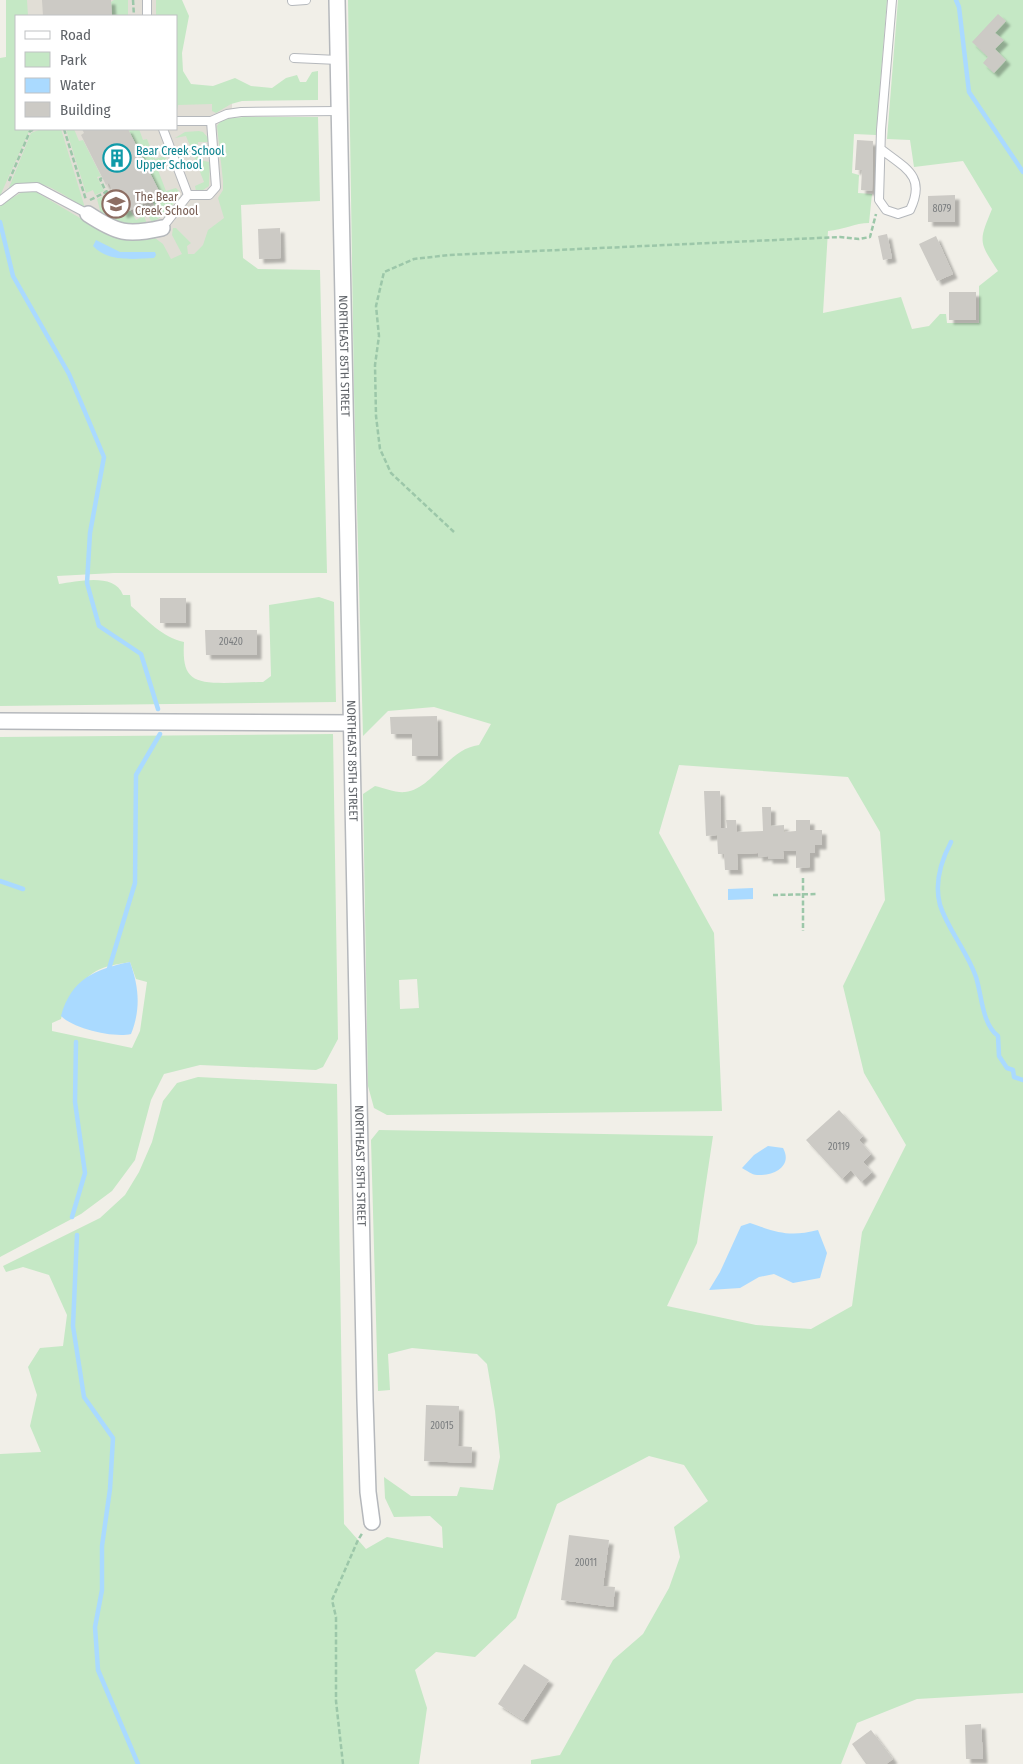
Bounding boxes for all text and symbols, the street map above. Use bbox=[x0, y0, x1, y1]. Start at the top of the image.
legend bbox=[15, 15, 178, 130]
text: Road bbox=[60, 26, 91, 44]
text: Park bbox=[60, 51, 87, 69]
text: Water bbox=[60, 76, 96, 94]
text: Building bbox=[60, 101, 111, 119]
building icon: Bear Creek School Upper School bbox=[102, 143, 132, 173]
place label: Bear Creek School Upper School bbox=[136, 144, 225, 172]
school or university icon: The Bear Creek School bbox=[101, 189, 131, 219]
place label: The Bear Creek School bbox=[135, 190, 198, 218]
house number: 8079 bbox=[933, 203, 952, 215]
street label: NORTHEAST 85TH STREET bbox=[336, 295, 352, 417]
house number: 20420 bbox=[219, 636, 243, 648]
street label: NORTHEAST 85TH STREET bbox=[344, 700, 360, 822]
street label: NORTHEAST 85TH STREET bbox=[352, 1105, 369, 1227]
house number: 20119 bbox=[828, 1141, 850, 1153]
house number: 20015 bbox=[430, 1420, 454, 1432]
house number: 20011 bbox=[575, 1557, 597, 1569]

